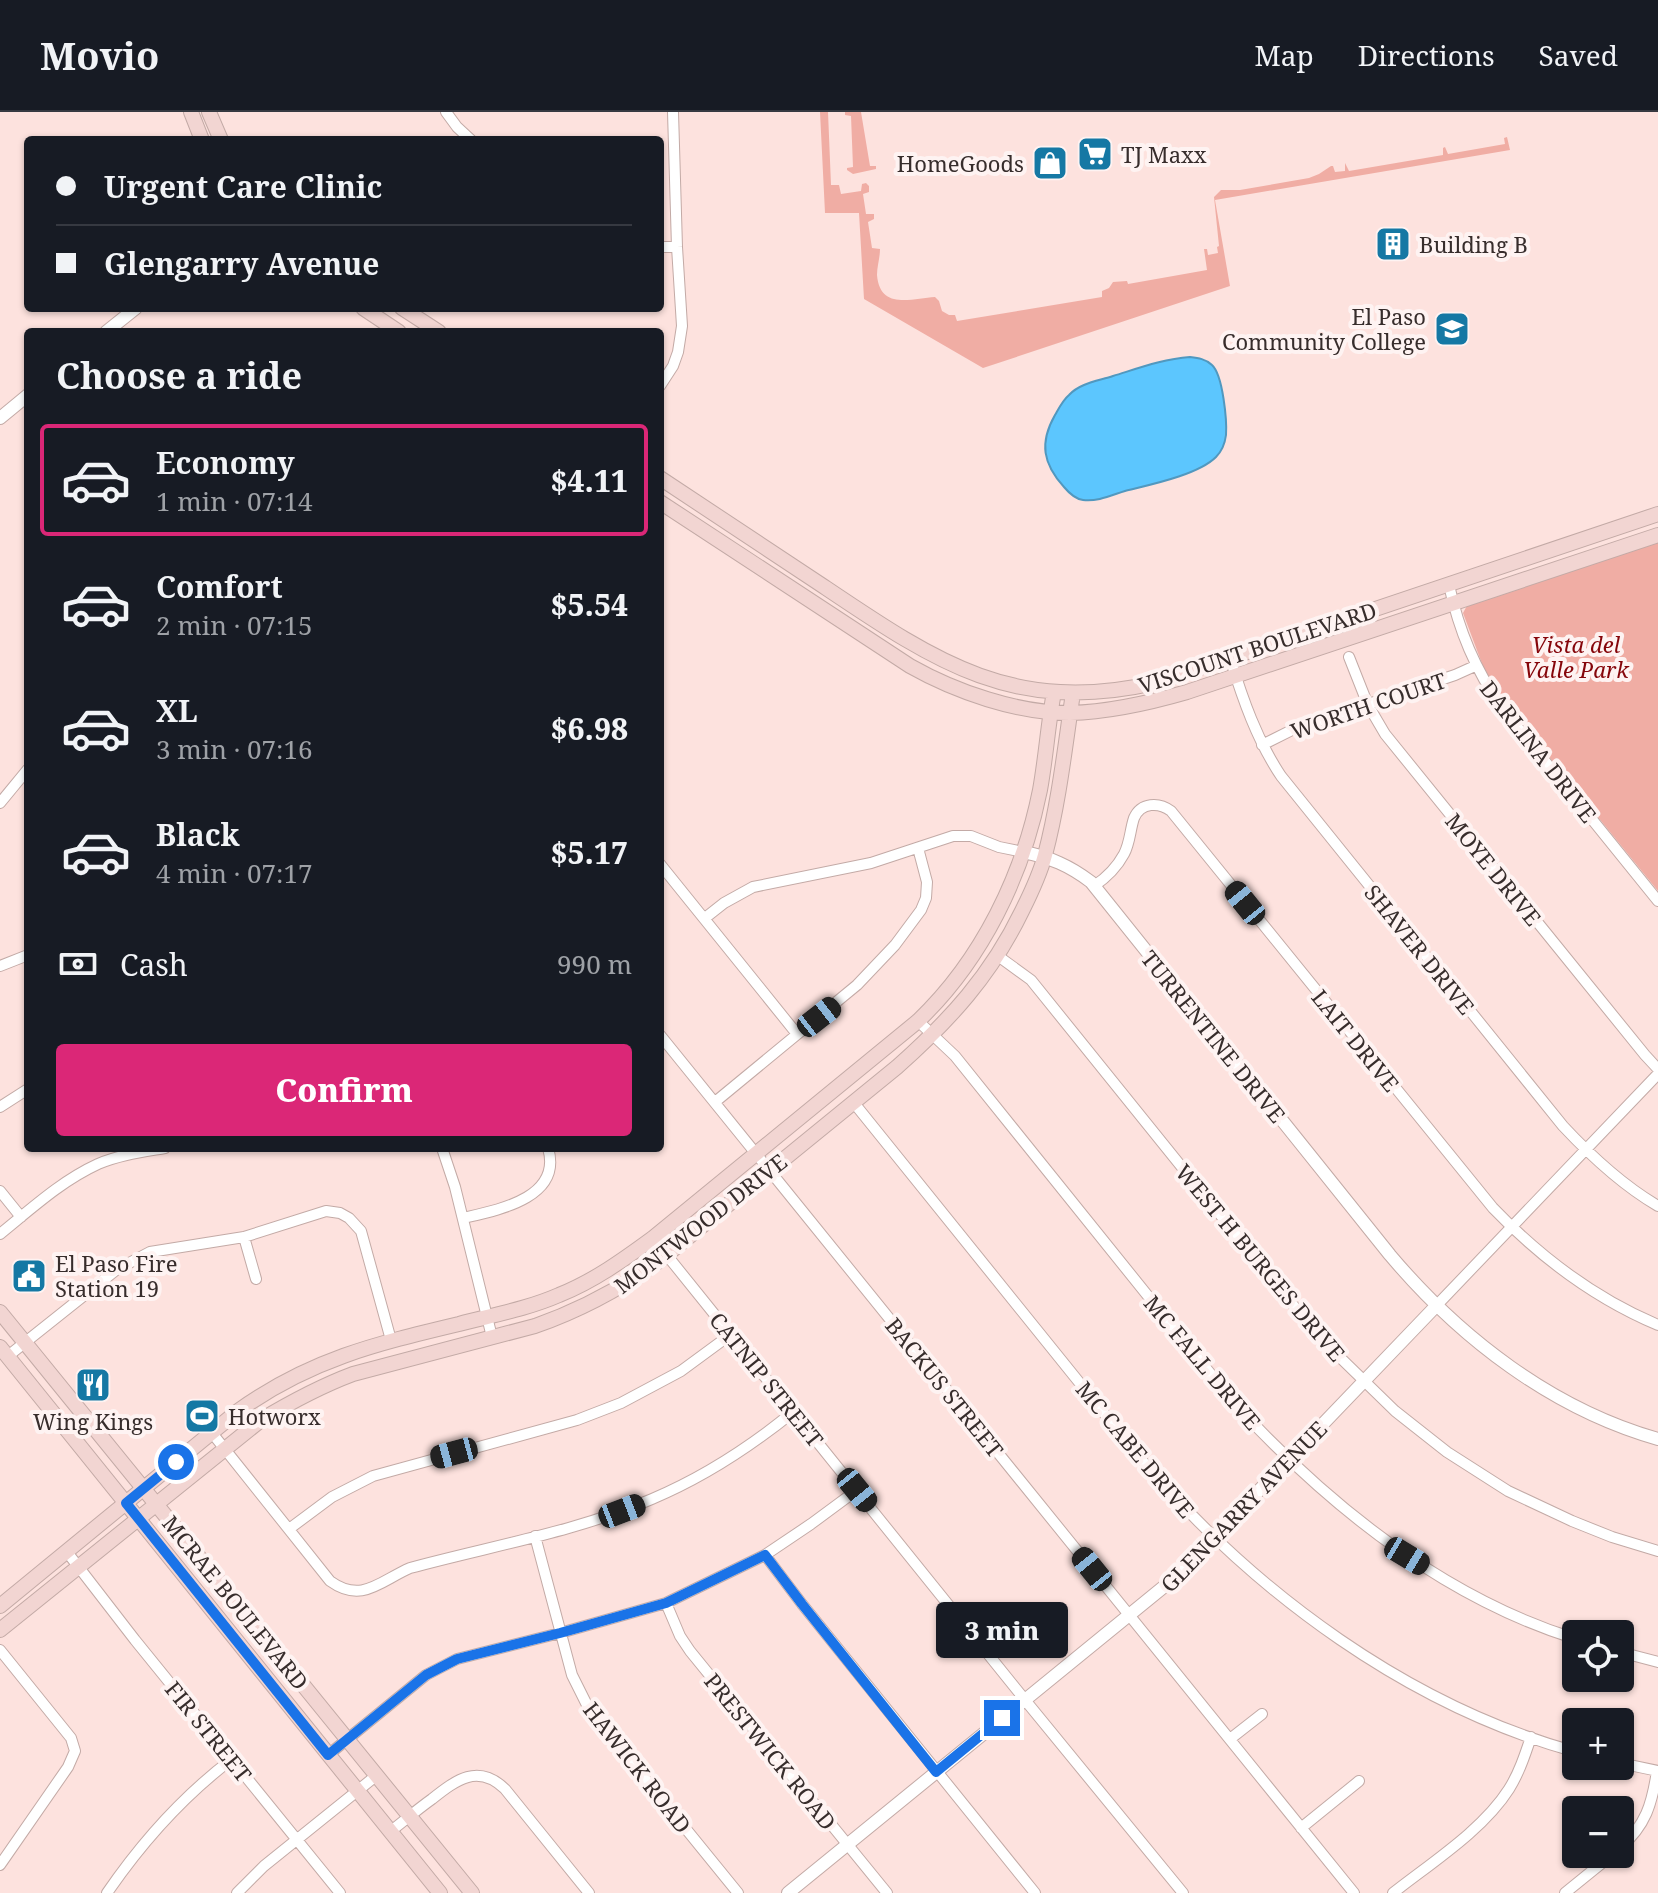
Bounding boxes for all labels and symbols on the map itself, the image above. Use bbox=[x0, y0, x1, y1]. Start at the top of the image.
supermarket icon: TJ Maxx bbox=[1076, 135, 1114, 173]
place label: TJ Maxx bbox=[1121, 139, 1207, 169]
shop icon: HomeGoods bbox=[1031, 144, 1069, 182]
place label: HomeGoods bbox=[897, 148, 1024, 178]
building icon: Building B bbox=[1374, 225, 1412, 263]
place label: Building B bbox=[1419, 229, 1528, 259]
place label: El Paso Community College bbox=[1222, 301, 1426, 356]
school or university icon: El Paso Community College bbox=[1433, 310, 1471, 348]
street label: VISCOUNT BOULEVARD bbox=[1134, 594, 1380, 700]
park label: Vista del Valle Park bbox=[1523, 629, 1630, 684]
street label: WORTH COURT bbox=[1286, 664, 1450, 746]
street label: DARLINA DRIVE bbox=[1474, 674, 1604, 828]
street label: MOYE DRIVE bbox=[1439, 807, 1549, 931]
car bbox=[1221, 877, 1269, 929]
street label: SHAVER DRIVE bbox=[1358, 878, 1482, 1020]
street label: TURRENTINE DRIVE bbox=[1135, 944, 1293, 1128]
street label: LAIT DRIVE bbox=[1305, 983, 1407, 1097]
car bbox=[793, 993, 845, 1041]
street label: MONTWOOD DRIVE bbox=[608, 1146, 792, 1300]
street label: WEST H BURGES DRIVE bbox=[1169, 1157, 1353, 1367]
place label: El Paso Fire Station 19 bbox=[55, 1248, 177, 1303]
public building icon: El Paso Fire Station 19 bbox=[10, 1257, 48, 1295]
street label: MC FALL DRIVE bbox=[1138, 1288, 1268, 1436]
street label: CATNIP STREET bbox=[703, 1305, 831, 1453]
street label: BACKUS STREET bbox=[879, 1311, 1011, 1464]
restaurant icon: Wing Kings bbox=[74, 1366, 112, 1404]
street label: MC CABE DRIVE bbox=[1070, 1374, 1202, 1524]
sports icon: Hotworx bbox=[183, 1397, 221, 1435]
place label: Hotworx bbox=[228, 1401, 321, 1431]
place label: Wing Kings bbox=[33, 1406, 153, 1436]
street label: GLENGARRY AVENUE bbox=[1153, 1414, 1333, 1598]
car bbox=[428, 1435, 480, 1471]
route start bbox=[158, 1444, 194, 1480]
car bbox=[833, 1464, 881, 1516]
car bbox=[595, 1491, 649, 1531]
street label: MCRAE BOULEVARD bbox=[156, 1509, 316, 1695]
car bbox=[1380, 1533, 1434, 1579]
car bbox=[1068, 1543, 1116, 1595]
callout: 3 min bbox=[936, 1602, 1068, 1658]
street label: PRESTWICK ROAD bbox=[698, 1666, 844, 1836]
street label: FIR STREET bbox=[159, 1674, 259, 1788]
street label: HAWICK ROAD bbox=[577, 1695, 699, 1839]
route end bbox=[984, 1700, 1020, 1736]

